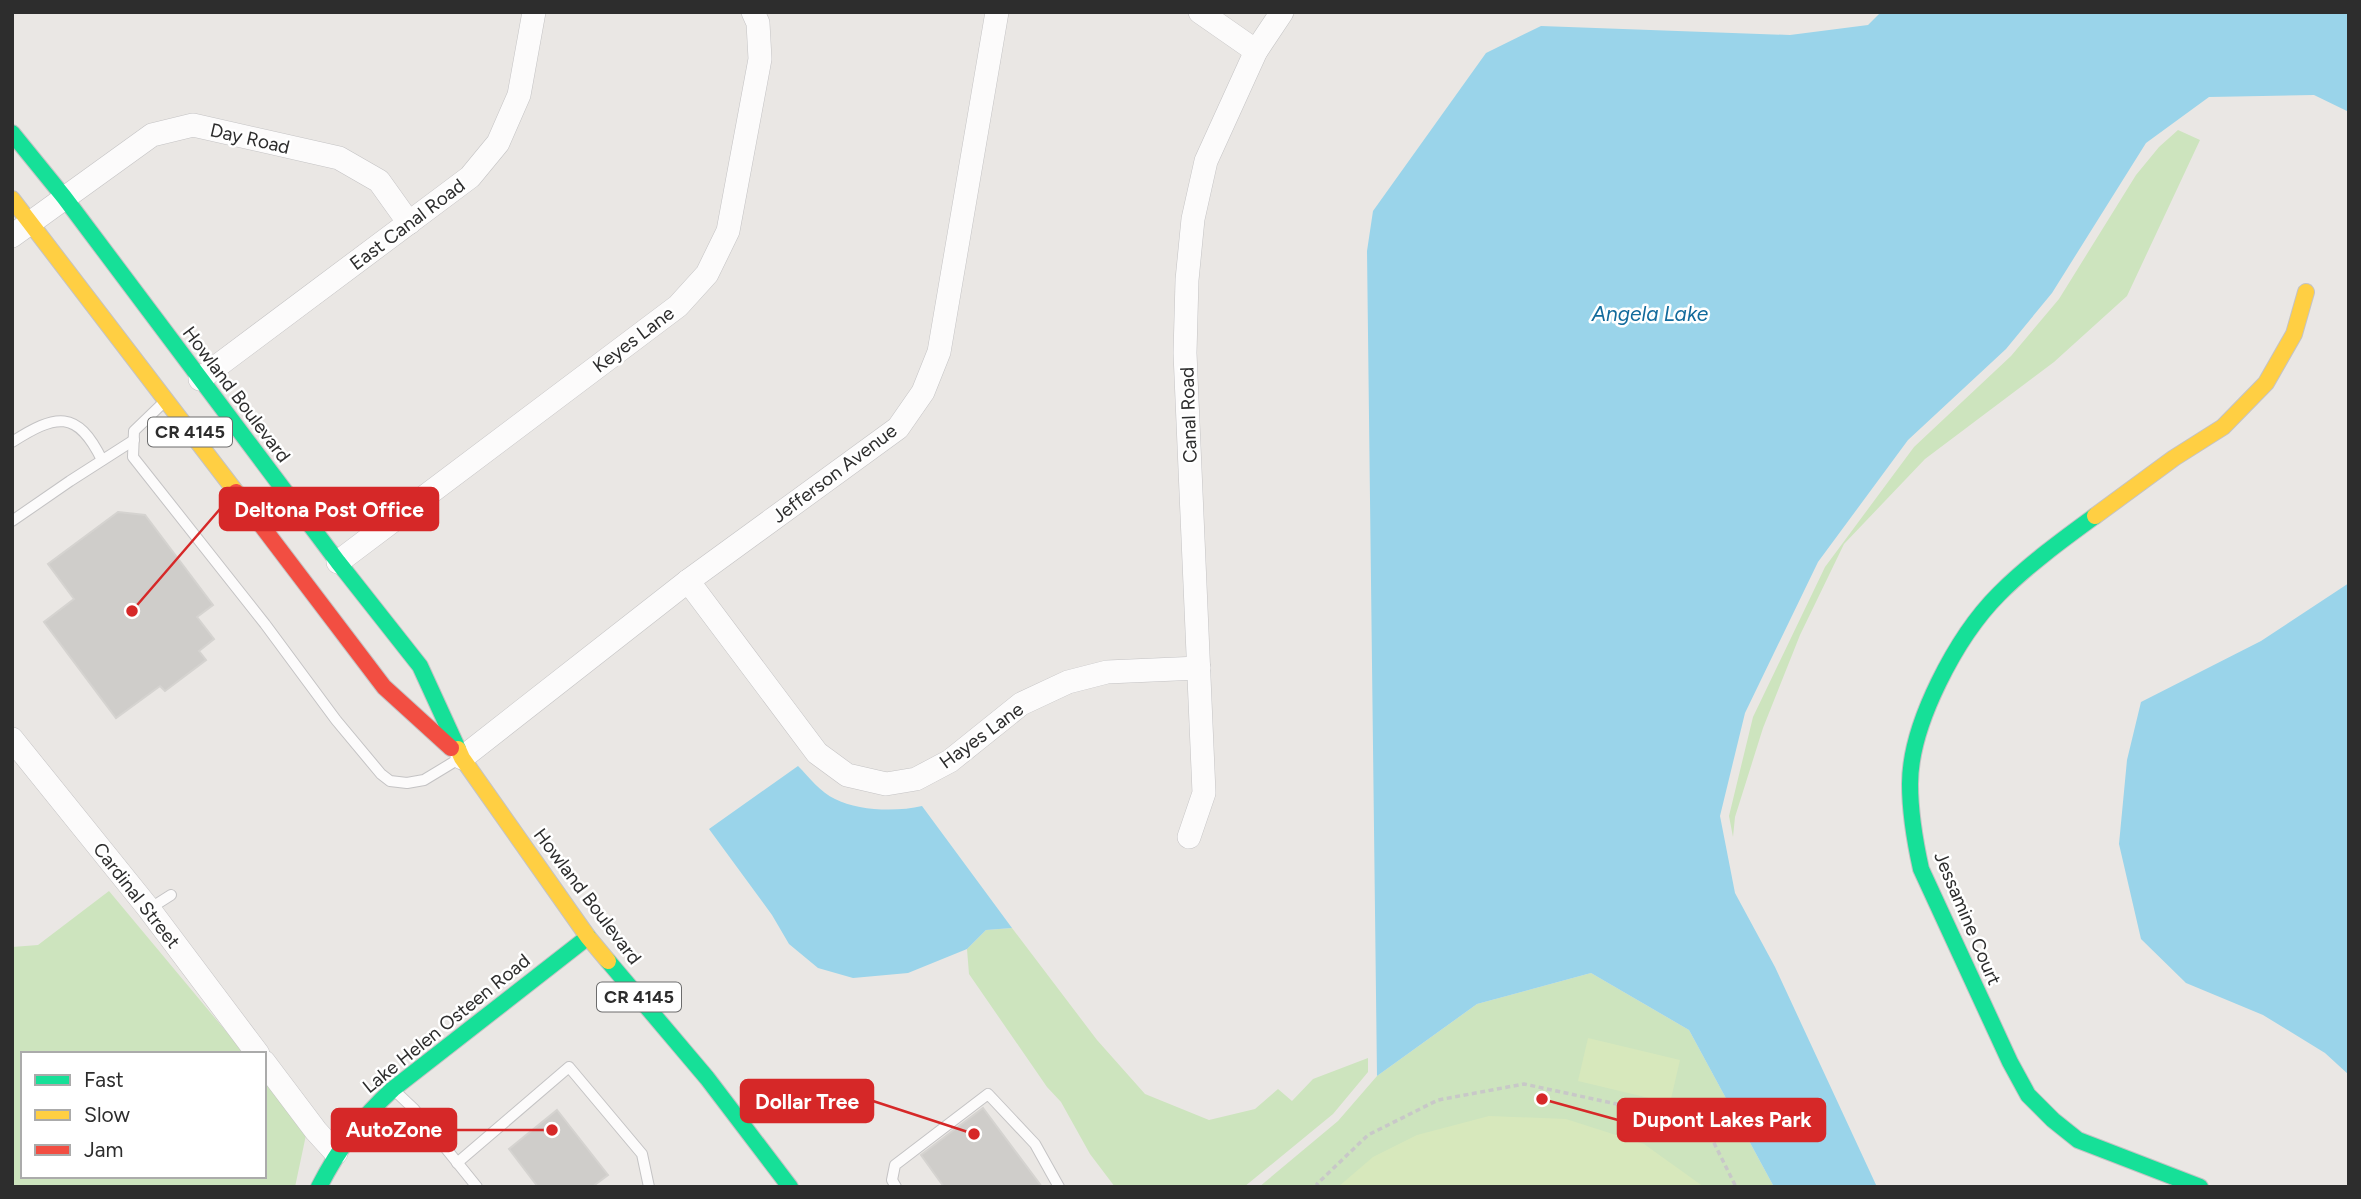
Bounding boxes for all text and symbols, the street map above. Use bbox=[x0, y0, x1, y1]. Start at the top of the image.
street label: Day Road bbox=[208, 118, 292, 159]
street label: East Canal Road bbox=[345, 174, 469, 275]
street label: Keyes Lane bbox=[588, 301, 678, 377]
water label: Angela Lake bbox=[1591, 301, 1709, 326]
street label: Howland Boulevard bbox=[178, 322, 295, 467]
street label: Canal Road bbox=[1175, 366, 1202, 464]
road number: CR 4145 bbox=[148, 418, 232, 446]
street label: Jefferson Avenue bbox=[767, 419, 901, 528]
callout: Deltona Post Office bbox=[220, 488, 438, 530]
text: Deltona Post Office bbox=[234, 497, 424, 522]
street label: Hayes Lane bbox=[935, 697, 1028, 774]
street label: Howland Boulevard bbox=[529, 824, 646, 969]
street label: Cardinal Street bbox=[88, 838, 185, 953]
street label: Jessamine Court bbox=[1929, 848, 2006, 988]
street label: Lake Helen Osteen Road bbox=[358, 949, 535, 1098]
road number: CR 4145 bbox=[597, 982, 681, 1012]
legend bbox=[21, 1052, 266, 1178]
text: Fast bbox=[84, 1067, 124, 1092]
callout: Dollar Tree bbox=[741, 1080, 873, 1122]
text: Dollar Tree bbox=[755, 1089, 859, 1114]
callout: Dupont Lakes Park bbox=[1618, 1099, 1825, 1141]
text: Slow bbox=[84, 1102, 130, 1127]
text: Dupont Lakes Park bbox=[1632, 1107, 1812, 1132]
callout: AutoZone bbox=[332, 1109, 456, 1151]
text: AutoZone bbox=[346, 1117, 443, 1142]
text: Jam bbox=[84, 1137, 123, 1162]

